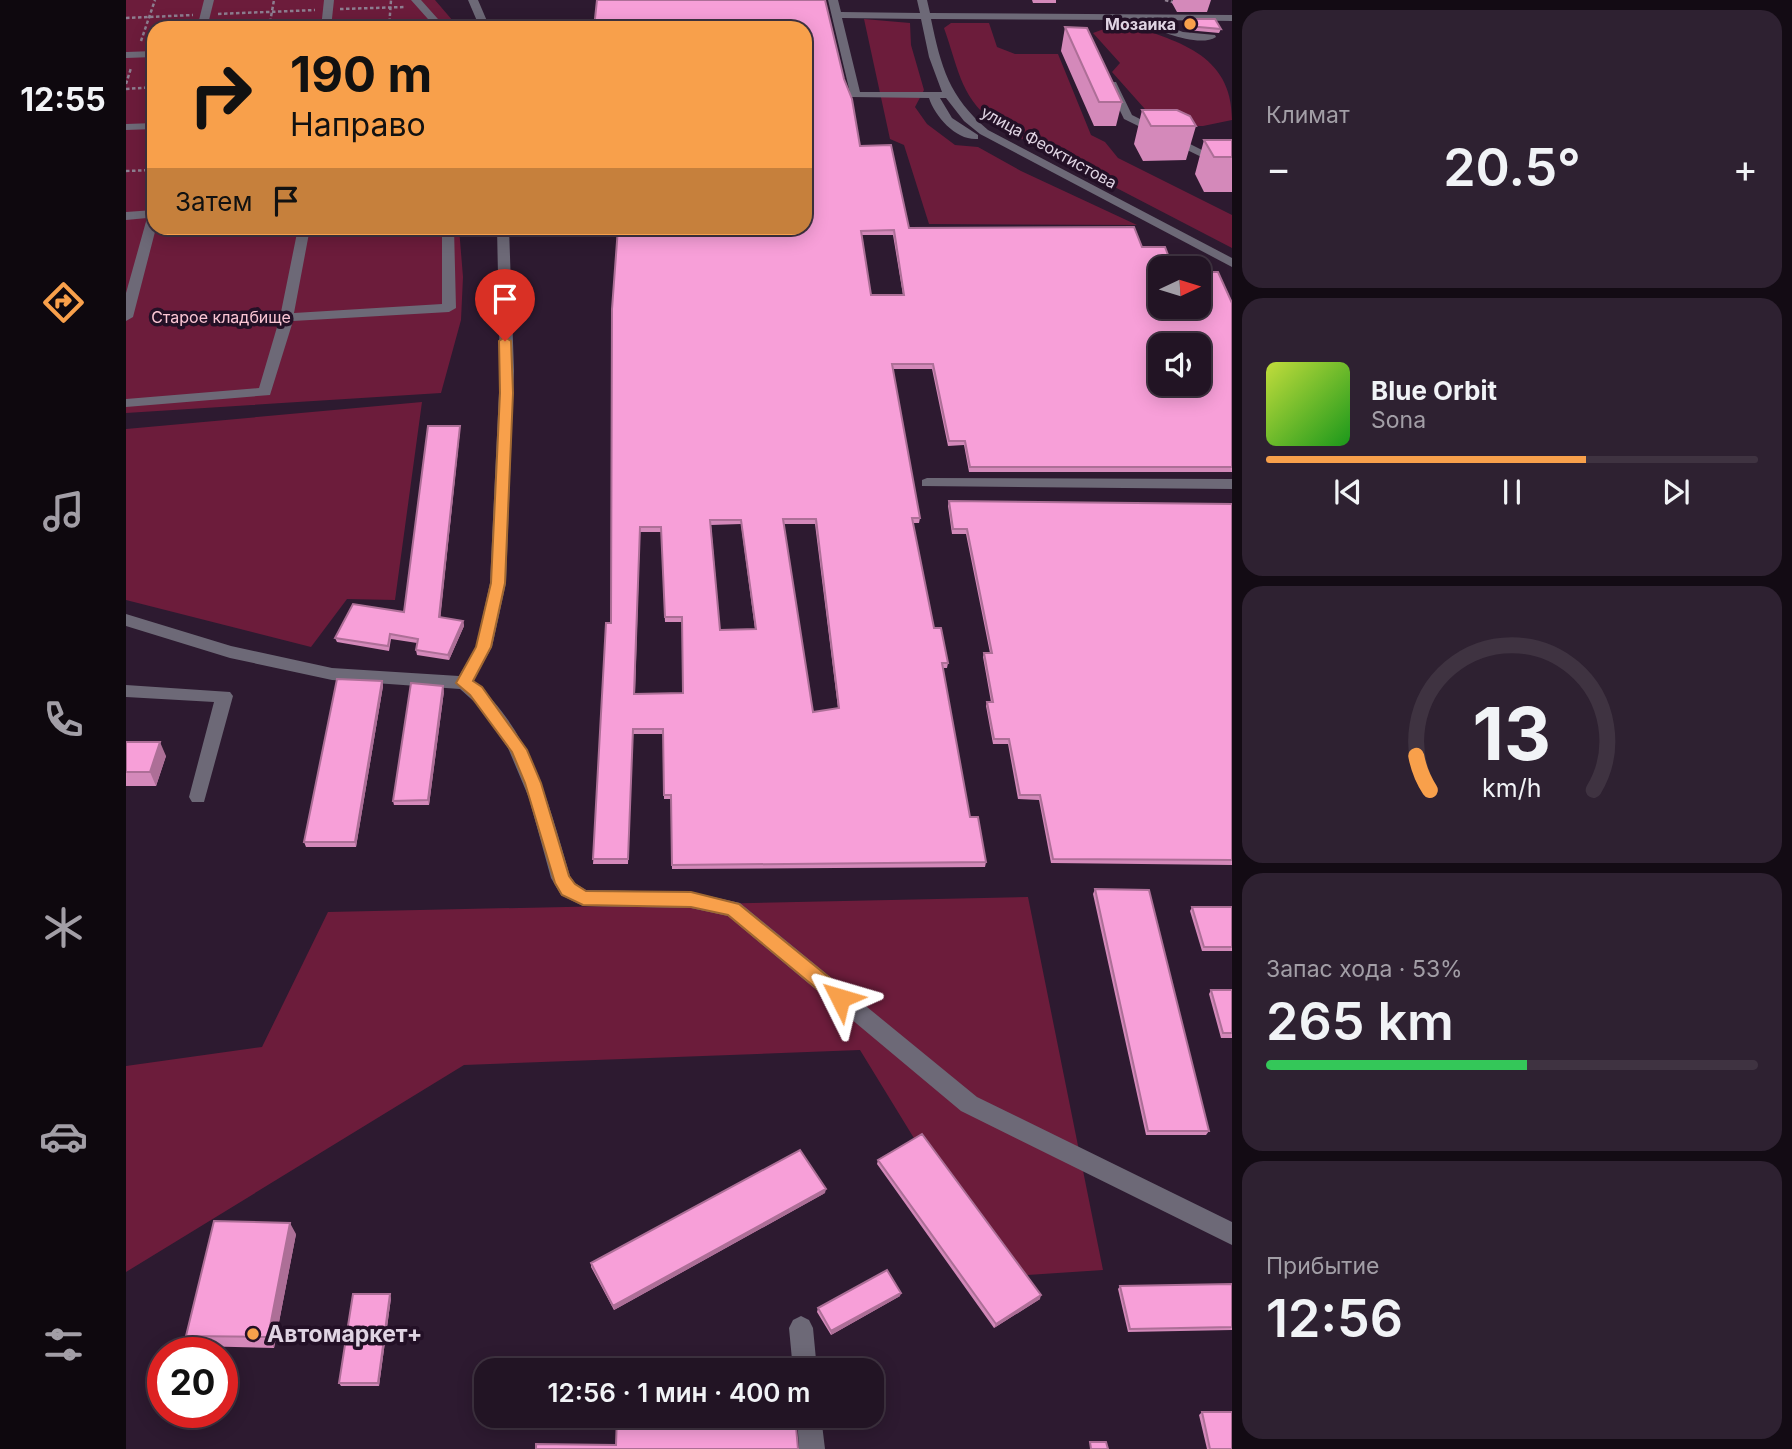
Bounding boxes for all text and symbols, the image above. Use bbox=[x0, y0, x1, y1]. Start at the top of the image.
place label: Мозаика bbox=[1105, 14, 1176, 34]
marker: Мозаика bbox=[1182, 16, 1198, 32]
text: 190 m bbox=[290, 45, 432, 104]
icon: right bbox=[175, 49, 266, 140]
text: 12:55 bbox=[20, 80, 106, 119]
street label: улица Феоктистова bbox=[978, 101, 1120, 193]
text: Климат bbox=[1266, 101, 1350, 129]
text: Направо bbox=[290, 105, 426, 144]
text: 20.5° bbox=[1443, 136, 1581, 199]
text: − bbox=[1266, 145, 1291, 191]
text: + bbox=[1733, 145, 1758, 191]
icon: arrive bbox=[267, 182, 305, 220]
text: Затем bbox=[175, 186, 253, 217]
north arrow bbox=[1148, 256, 1211, 318]
map controls bbox=[1148, 256, 1211, 396]
pin bbox=[475, 269, 535, 341]
icon: directions bbox=[39, 278, 88, 327]
icon: arrive bbox=[486, 280, 524, 318]
park label: Старое кладбище bbox=[151, 307, 291, 327]
button: sound bbox=[1148, 333, 1211, 396]
text: Blue Orbit bbox=[1371, 375, 1497, 406]
text: Sona bbox=[1371, 406, 1426, 434]
icon: previous bbox=[1329, 473, 1367, 511]
icon: pause bbox=[1493, 473, 1531, 511]
icon: next bbox=[1657, 473, 1695, 511]
icon: music bbox=[39, 487, 88, 536]
text: 13 bbox=[1473, 690, 1551, 779]
icon: phone bbox=[39, 695, 88, 744]
text: km/h bbox=[1482, 773, 1542, 803]
icon: climate bbox=[39, 903, 88, 952]
text: Запас хода · 53% bbox=[1266, 955, 1463, 983]
position arrow bbox=[803, 961, 877, 1035]
text: 265 km bbox=[1266, 990, 1454, 1053]
icon: car bbox=[39, 1112, 88, 1161]
text: Прибытие bbox=[1266, 1252, 1379, 1280]
text: 12:56 bbox=[1266, 1287, 1403, 1350]
icon: filters bbox=[39, 1320, 88, 1369]
place label: Автомаркет+ bbox=[267, 1320, 422, 1348]
marker: Автомаркет+ bbox=[245, 1326, 261, 1342]
speed limit sign: 20 bbox=[147, 1337, 238, 1428]
text: 12:56 · 1 мин · 400 m bbox=[548, 1377, 810, 1408]

